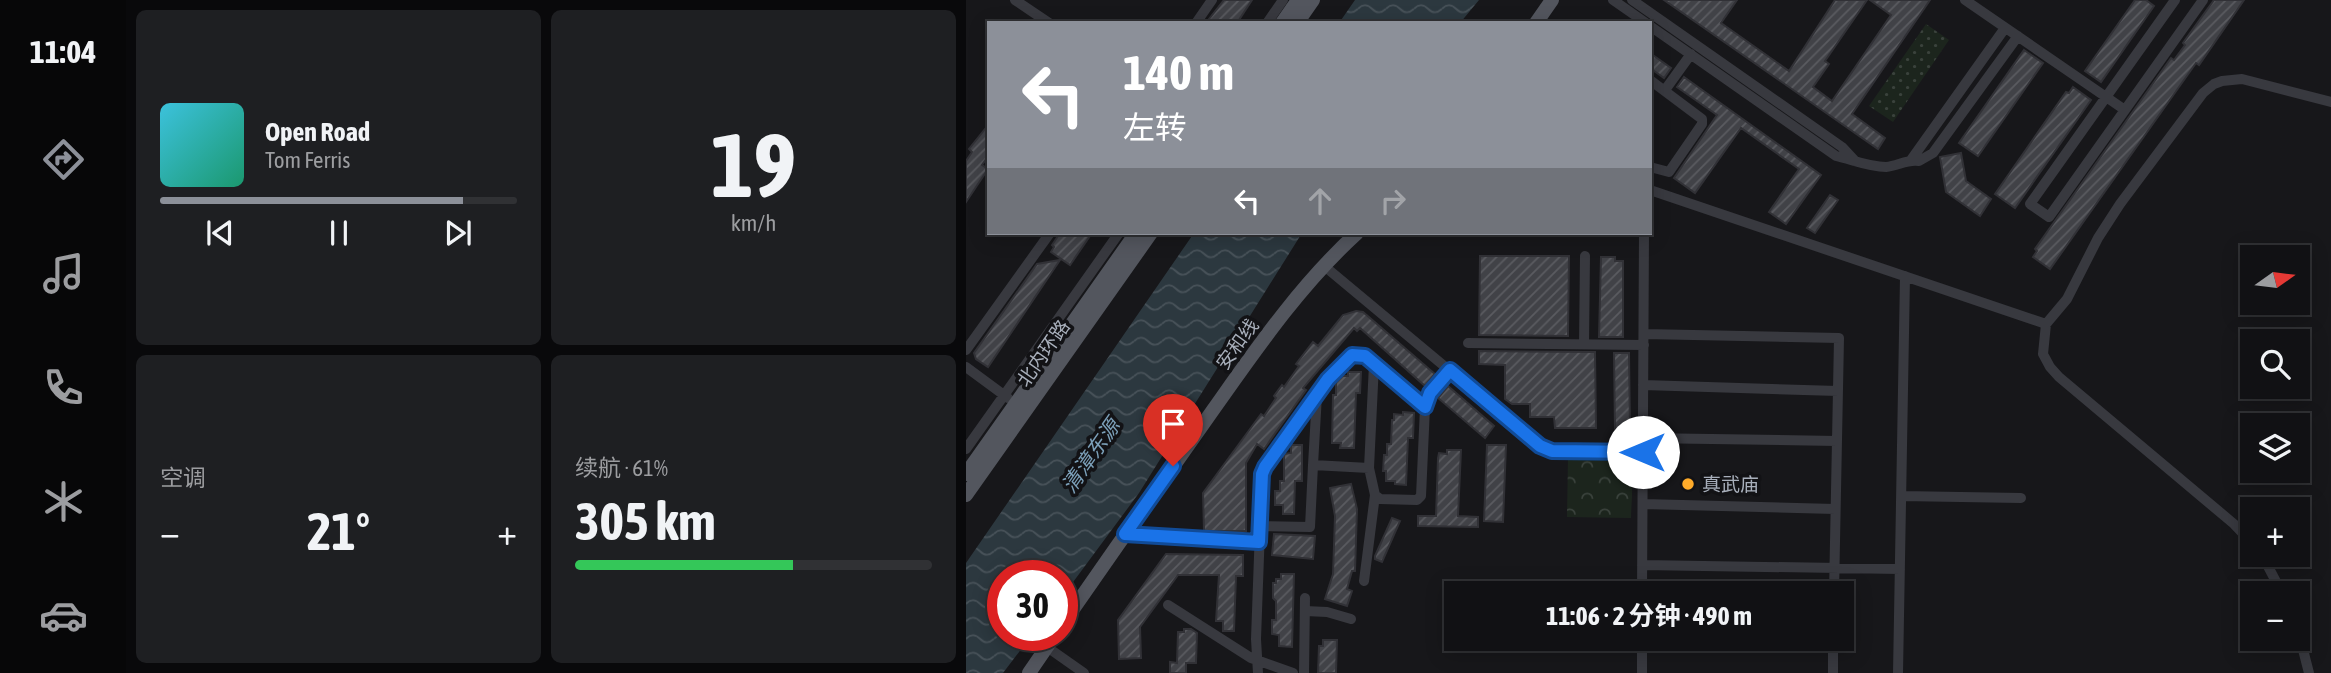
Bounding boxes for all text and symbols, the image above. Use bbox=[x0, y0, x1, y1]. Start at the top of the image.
text: 11:04 bbox=[30, 33, 96, 70]
text: 140 m bbox=[1123, 44, 1234, 100]
icon: left bbox=[1008, 49, 1099, 140]
text: 左转 bbox=[1123, 109, 1187, 146]
text: 19 bbox=[711, 112, 796, 216]
text: Open Road bbox=[265, 117, 370, 147]
icon: directions bbox=[39, 135, 88, 184]
text: Tom Ferris bbox=[265, 147, 350, 173]
icon: left bbox=[1228, 182, 1266, 220]
icon: ahead bbox=[1301, 182, 1339, 220]
icon: right bbox=[1374, 182, 1412, 220]
text: km/h bbox=[731, 210, 776, 236]
icon: previous bbox=[201, 214, 239, 252]
icon: pause bbox=[320, 214, 358, 252]
icon: next bbox=[439, 214, 477, 252]
north arrow bbox=[2240, 245, 2310, 315]
map controls bbox=[2240, 245, 2310, 651]
icon: music bbox=[39, 249, 88, 298]
street label: 安和线 bbox=[1211, 314, 1263, 374]
street label: 北内环路 bbox=[1012, 316, 1074, 390]
button: search bbox=[2240, 329, 2310, 399]
icon: phone bbox=[39, 363, 88, 412]
pin bbox=[1143, 394, 1203, 466]
icon: arrive bbox=[1154, 405, 1192, 443]
water label: 清漳东源 bbox=[1056, 411, 1126, 497]
button: layers bbox=[2240, 413, 2310, 483]
position arrow bbox=[1606, 415, 1680, 489]
text: 续航 · 61% bbox=[575, 455, 668, 481]
text: 空调 bbox=[160, 465, 206, 491]
place label: 真武庙 bbox=[1702, 473, 1759, 495]
marker: 真武庙 bbox=[1680, 476, 1696, 492]
icon: climate bbox=[39, 477, 88, 526]
text: 305 km bbox=[575, 491, 716, 551]
button: + bbox=[2240, 497, 2310, 567]
text: 21° bbox=[307, 501, 370, 561]
text: − bbox=[160, 510, 180, 553]
text: + bbox=[497, 510, 517, 553]
speed limit sign: 30 bbox=[987, 560, 1078, 651]
button: − bbox=[2240, 581, 2310, 651]
icon: car bbox=[39, 591, 88, 640]
text: 11:06 · 2 分钟 · 490 m bbox=[1546, 601, 1752, 631]

